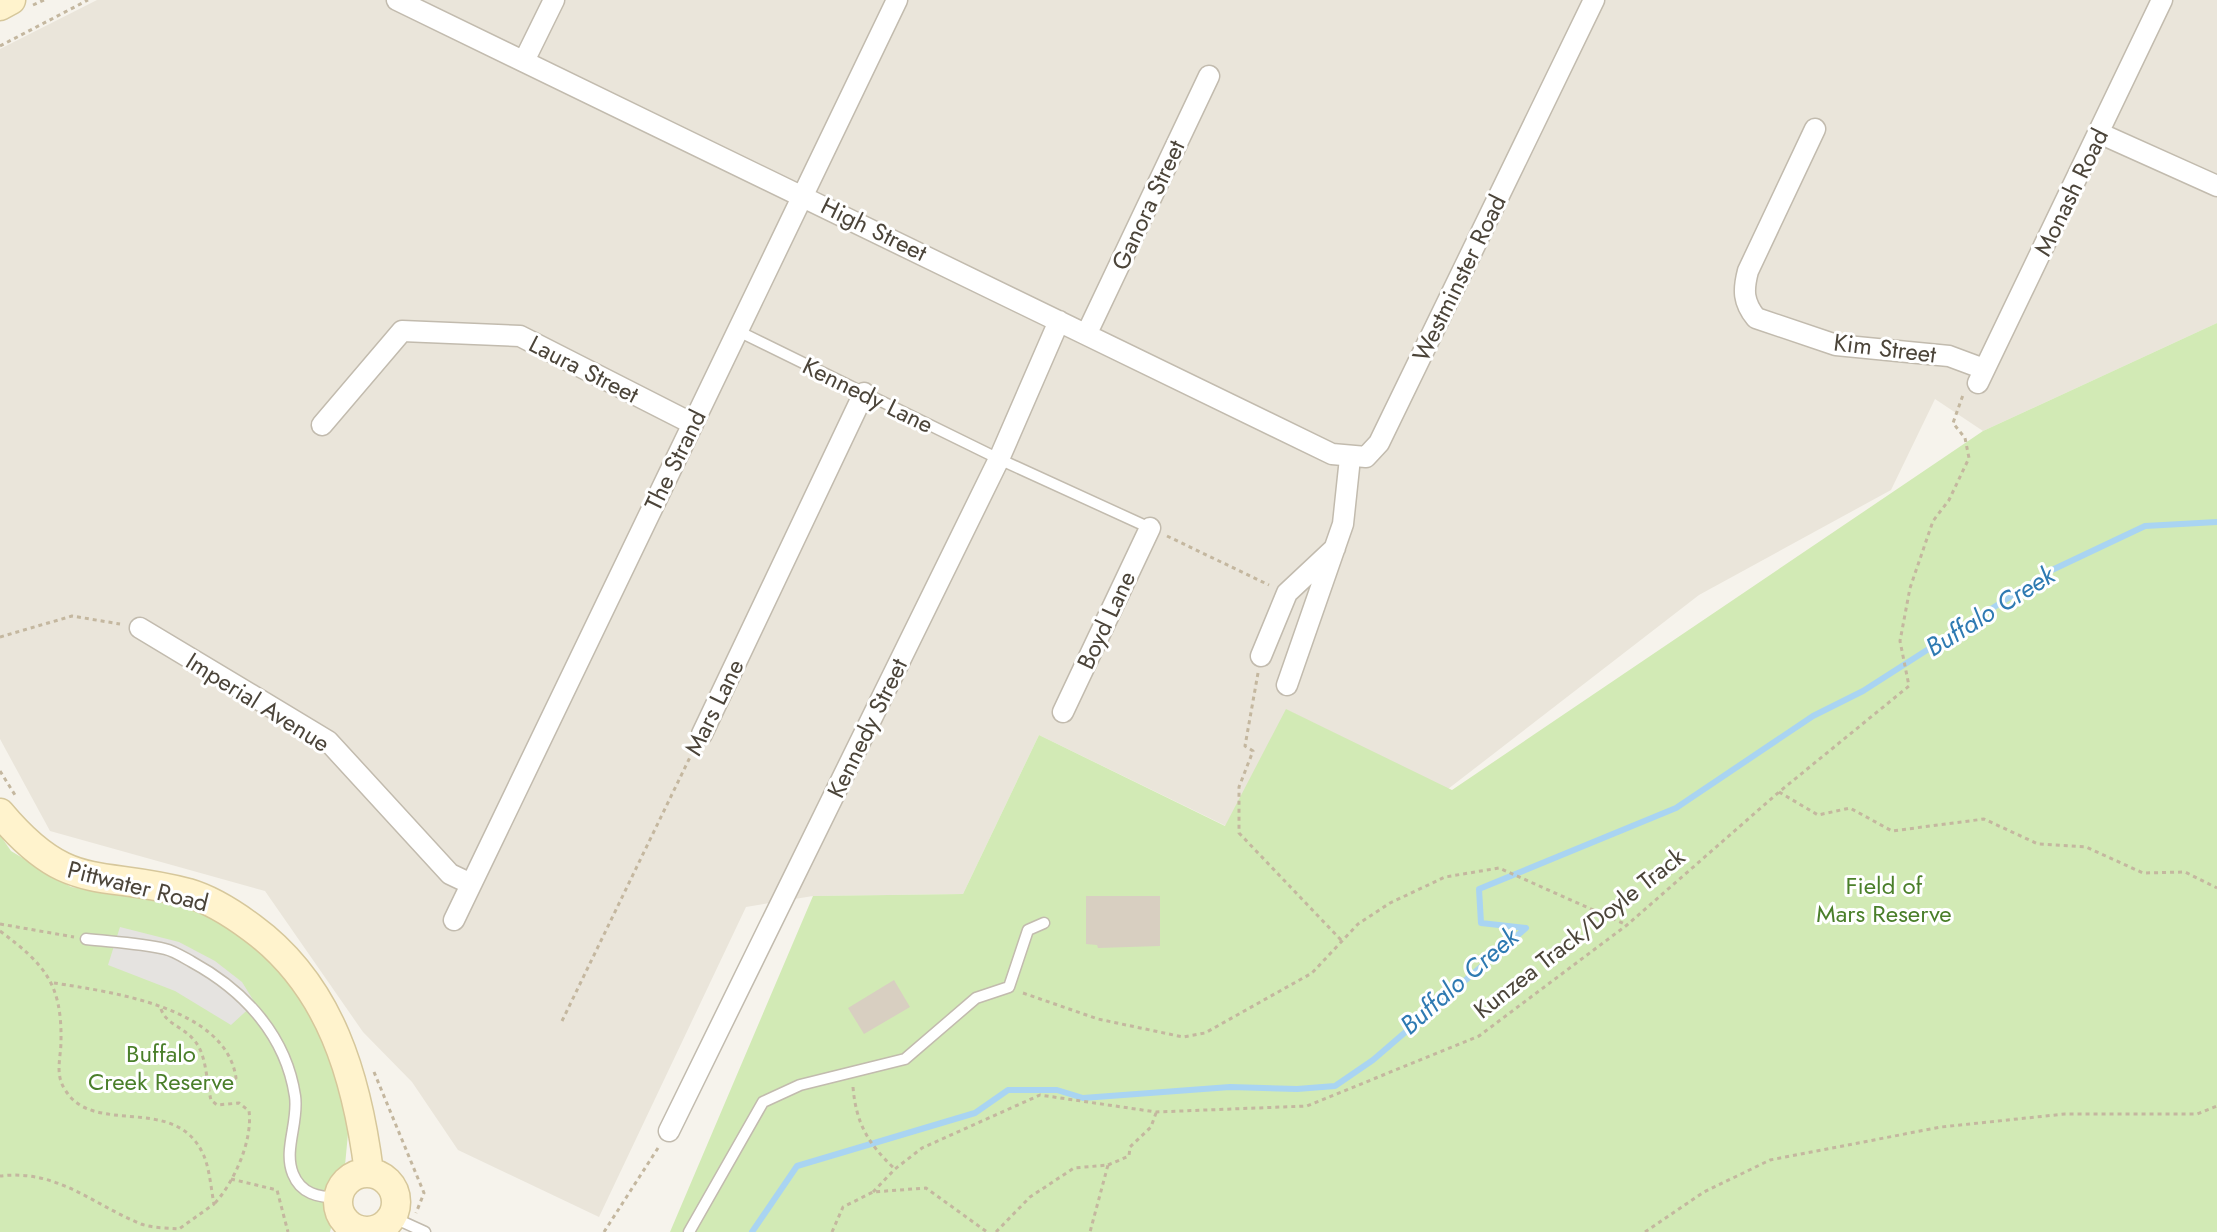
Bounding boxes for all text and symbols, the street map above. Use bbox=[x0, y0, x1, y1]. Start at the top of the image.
street label: Monash Road bbox=[2025, 122, 2117, 262]
street label: Ganora Street bbox=[1103, 134, 1194, 276]
street label: High Street bbox=[815, 188, 933, 270]
street label: Westminster Road bbox=[1403, 188, 1515, 368]
street label: Kim Street bbox=[1832, 324, 1938, 372]
street label: Laura Street bbox=[523, 326, 645, 412]
street label: Kennedy Lane bbox=[797, 348, 939, 442]
street label: The Strand bbox=[636, 404, 714, 516]
water label: Buffalo Creek bbox=[1918, 555, 2064, 666]
street label: Boyd Lane bbox=[1068, 565, 1144, 675]
street label: Imperial Avenue bbox=[179, 644, 337, 760]
street label: Kennedy Street bbox=[818, 652, 916, 804]
street label: Mars Lane bbox=[676, 653, 752, 761]
street label: Kunzea Track/Doyle Track bbox=[1466, 839, 1692, 1027]
street label: Pittwater Road bbox=[64, 852, 212, 920]
park label: Field of Mars Reserve bbox=[1816, 868, 1952, 931]
water label: Buffalo Creek bbox=[1391, 917, 1528, 1043]
park label: Buffalo Creek Reserve bbox=[88, 1036, 234, 1099]

